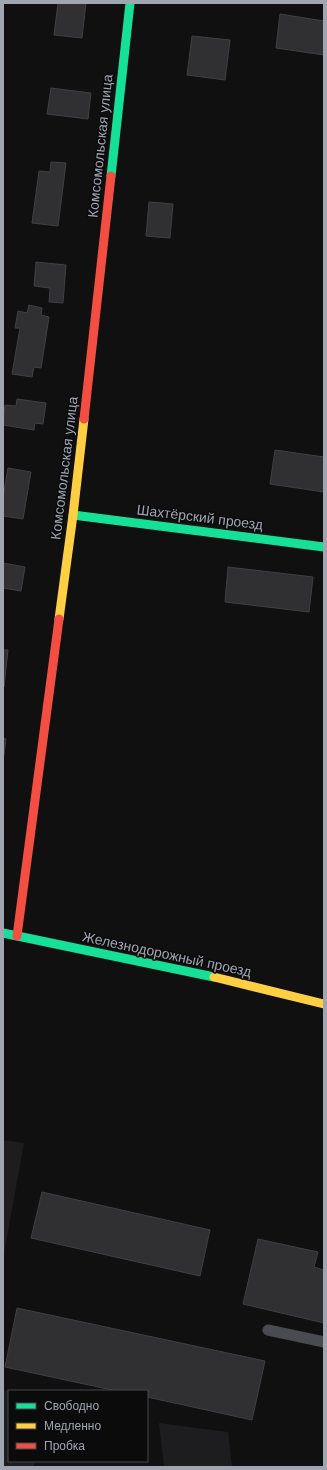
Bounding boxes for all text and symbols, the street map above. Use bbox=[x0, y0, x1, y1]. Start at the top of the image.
street label: Комсомольская улица bbox=[85, 73, 116, 219]
street label: Комсомольская улица bbox=[47, 395, 81, 541]
street label: Шахтёрский проезд bbox=[136, 501, 264, 533]
street label: Железнодорожный проезд bbox=[81, 928, 253, 980]
legend bbox=[8, 1390, 148, 1462]
text: Свободно bbox=[44, 1399, 99, 1413]
text: Медленно bbox=[44, 1419, 101, 1433]
text: Пробка bbox=[44, 1439, 85, 1453]

